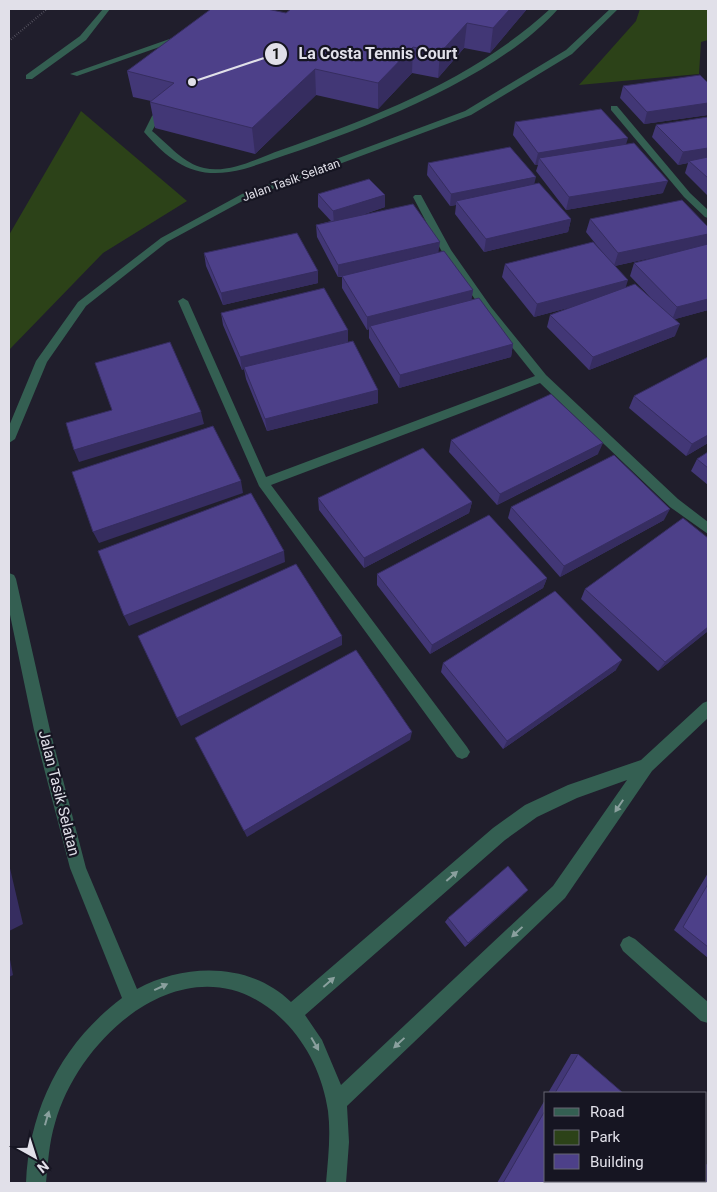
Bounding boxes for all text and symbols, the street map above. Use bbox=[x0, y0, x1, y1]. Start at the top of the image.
callout: La Costa Tennis Court bbox=[263, 38, 467, 69]
text: La Costa Tennis Court bbox=[299, 44, 458, 63]
text: 1 bbox=[272, 45, 280, 63]
street label: Jalan Tasik Selatan bbox=[240, 156, 342, 204]
street label: Jalan Tasik Selatan bbox=[35, 728, 83, 858]
one-way arrow bbox=[614, 799, 624, 813]
one-way arrow bbox=[446, 870, 459, 881]
one-way arrow bbox=[511, 926, 523, 938]
one-way arrow bbox=[323, 976, 335, 988]
one-way arrow bbox=[154, 983, 168, 991]
one-way arrow bbox=[310, 1037, 319, 1050]
one-way arrow bbox=[393, 1037, 405, 1049]
legend bbox=[544, 1092, 707, 1182]
text: Road bbox=[590, 1103, 624, 1121]
one-way arrow bbox=[43, 1111, 51, 1126]
text: Park bbox=[590, 1128, 621, 1146]
north arrow bbox=[10, 1132, 60, 1182]
text: Building bbox=[590, 1153, 644, 1171]
text: N bbox=[34, 1158, 52, 1176]

